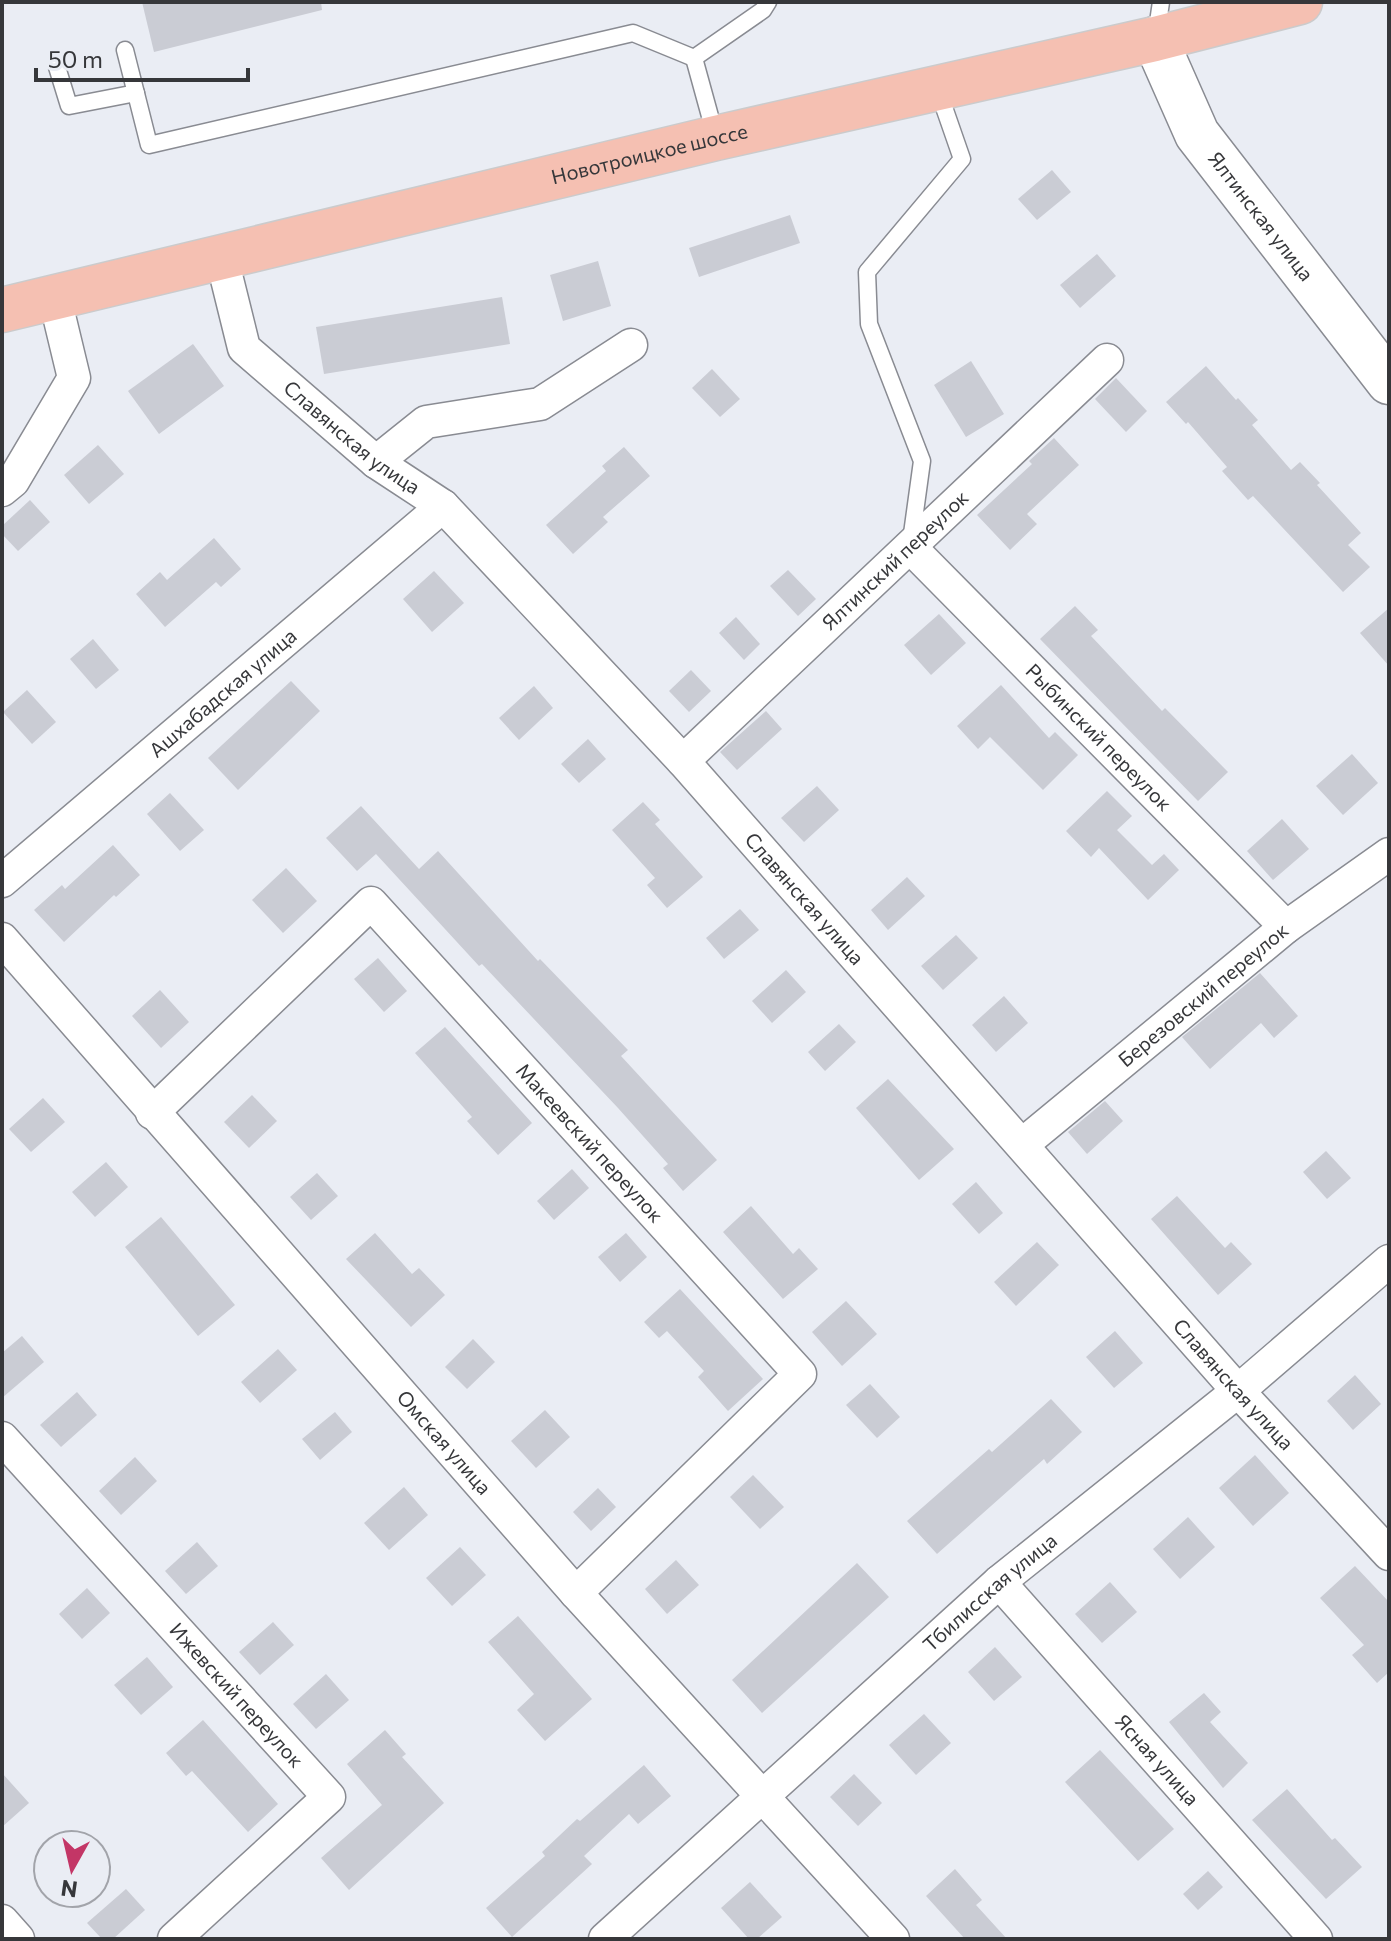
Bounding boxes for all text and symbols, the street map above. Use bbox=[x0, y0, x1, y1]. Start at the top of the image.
scale bar bbox=[36, 32, 248, 82]
text: 50 m bbox=[48, 44, 103, 73]
street label: Новотроицкое шоссе bbox=[549, 118, 750, 188]
street label: Ялтинская улица bbox=[1204, 146, 1319, 285]
street label: Славянская улица bbox=[279, 375, 425, 499]
street label: Ялтинский переулок bbox=[816, 485, 973, 634]
street label: Ашхабадская улица bbox=[144, 623, 301, 762]
street label: Рыбинский переулок bbox=[1021, 658, 1177, 816]
street label: Славянская улица bbox=[740, 827, 870, 969]
street label: Березовский переулок bbox=[1113, 917, 1293, 1071]
street label: Макеевский переулок bbox=[512, 1058, 669, 1227]
street label: Славянская улица bbox=[1169, 1313, 1299, 1454]
street label: Омская улица bbox=[393, 1385, 497, 1499]
street label: Тбилисская улица bbox=[918, 1528, 1061, 1656]
street label: Ижевский переулок bbox=[165, 1617, 309, 1772]
street label: Ясная улица bbox=[1111, 1709, 1205, 1810]
north arrow bbox=[32, 1829, 112, 1909]
text: N bbox=[59, 1875, 79, 1904]

